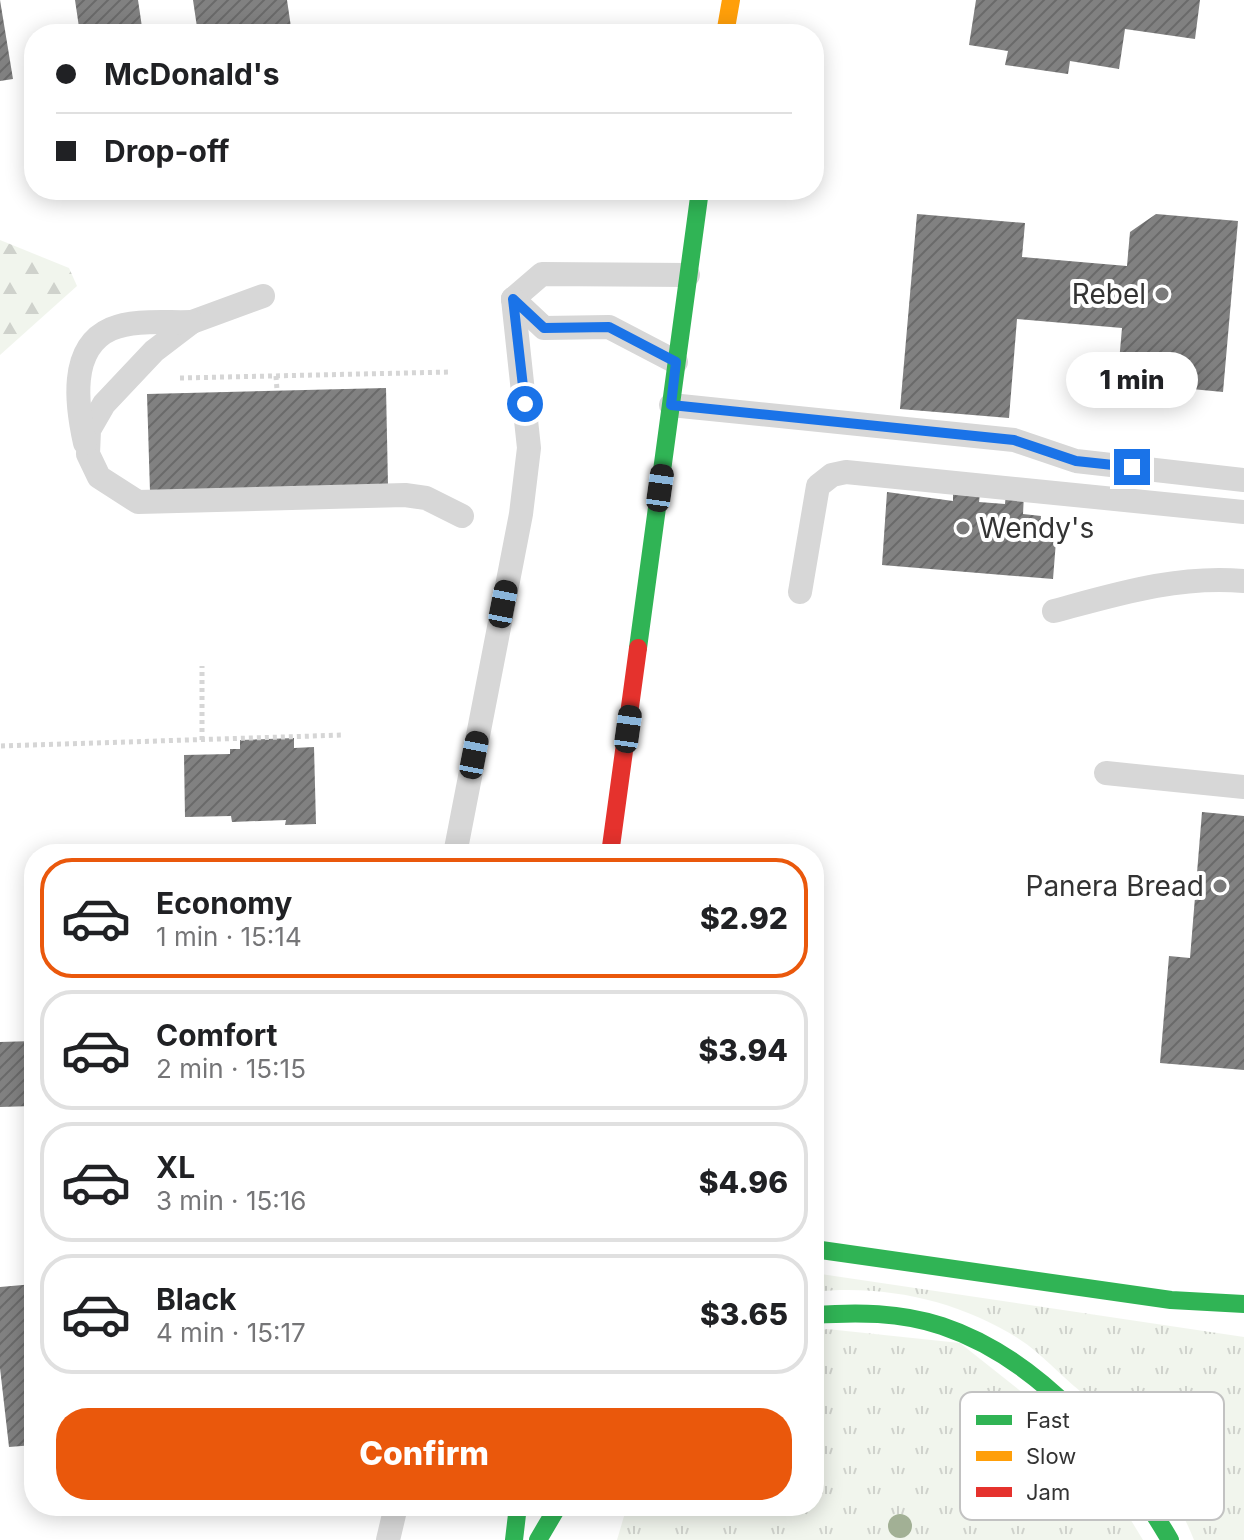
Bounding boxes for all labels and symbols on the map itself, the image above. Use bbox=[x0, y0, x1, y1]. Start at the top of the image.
place label: Rebel bbox=[1072, 277, 1146, 311]
marker: Rebel bbox=[1153, 285, 1171, 303]
callout: 1 min bbox=[1066, 351, 1198, 407]
route start bbox=[507, 386, 543, 422]
route end bbox=[1114, 449, 1150, 485]
car bbox=[645, 463, 675, 513]
place label: Wendy's bbox=[979, 511, 1094, 545]
marker: Wendy's bbox=[954, 519, 972, 537]
car bbox=[487, 578, 519, 630]
car bbox=[613, 704, 643, 754]
car bbox=[458, 729, 490, 781]
place label: Panera Bread bbox=[1026, 869, 1204, 903]
marker: Panera Bread bbox=[1211, 877, 1229, 895]
legend bbox=[960, 1392, 1224, 1520]
text: Fast bbox=[1026, 1407, 1070, 1433]
text: Slow bbox=[1026, 1443, 1076, 1469]
text: Jam bbox=[1026, 1479, 1070, 1505]

